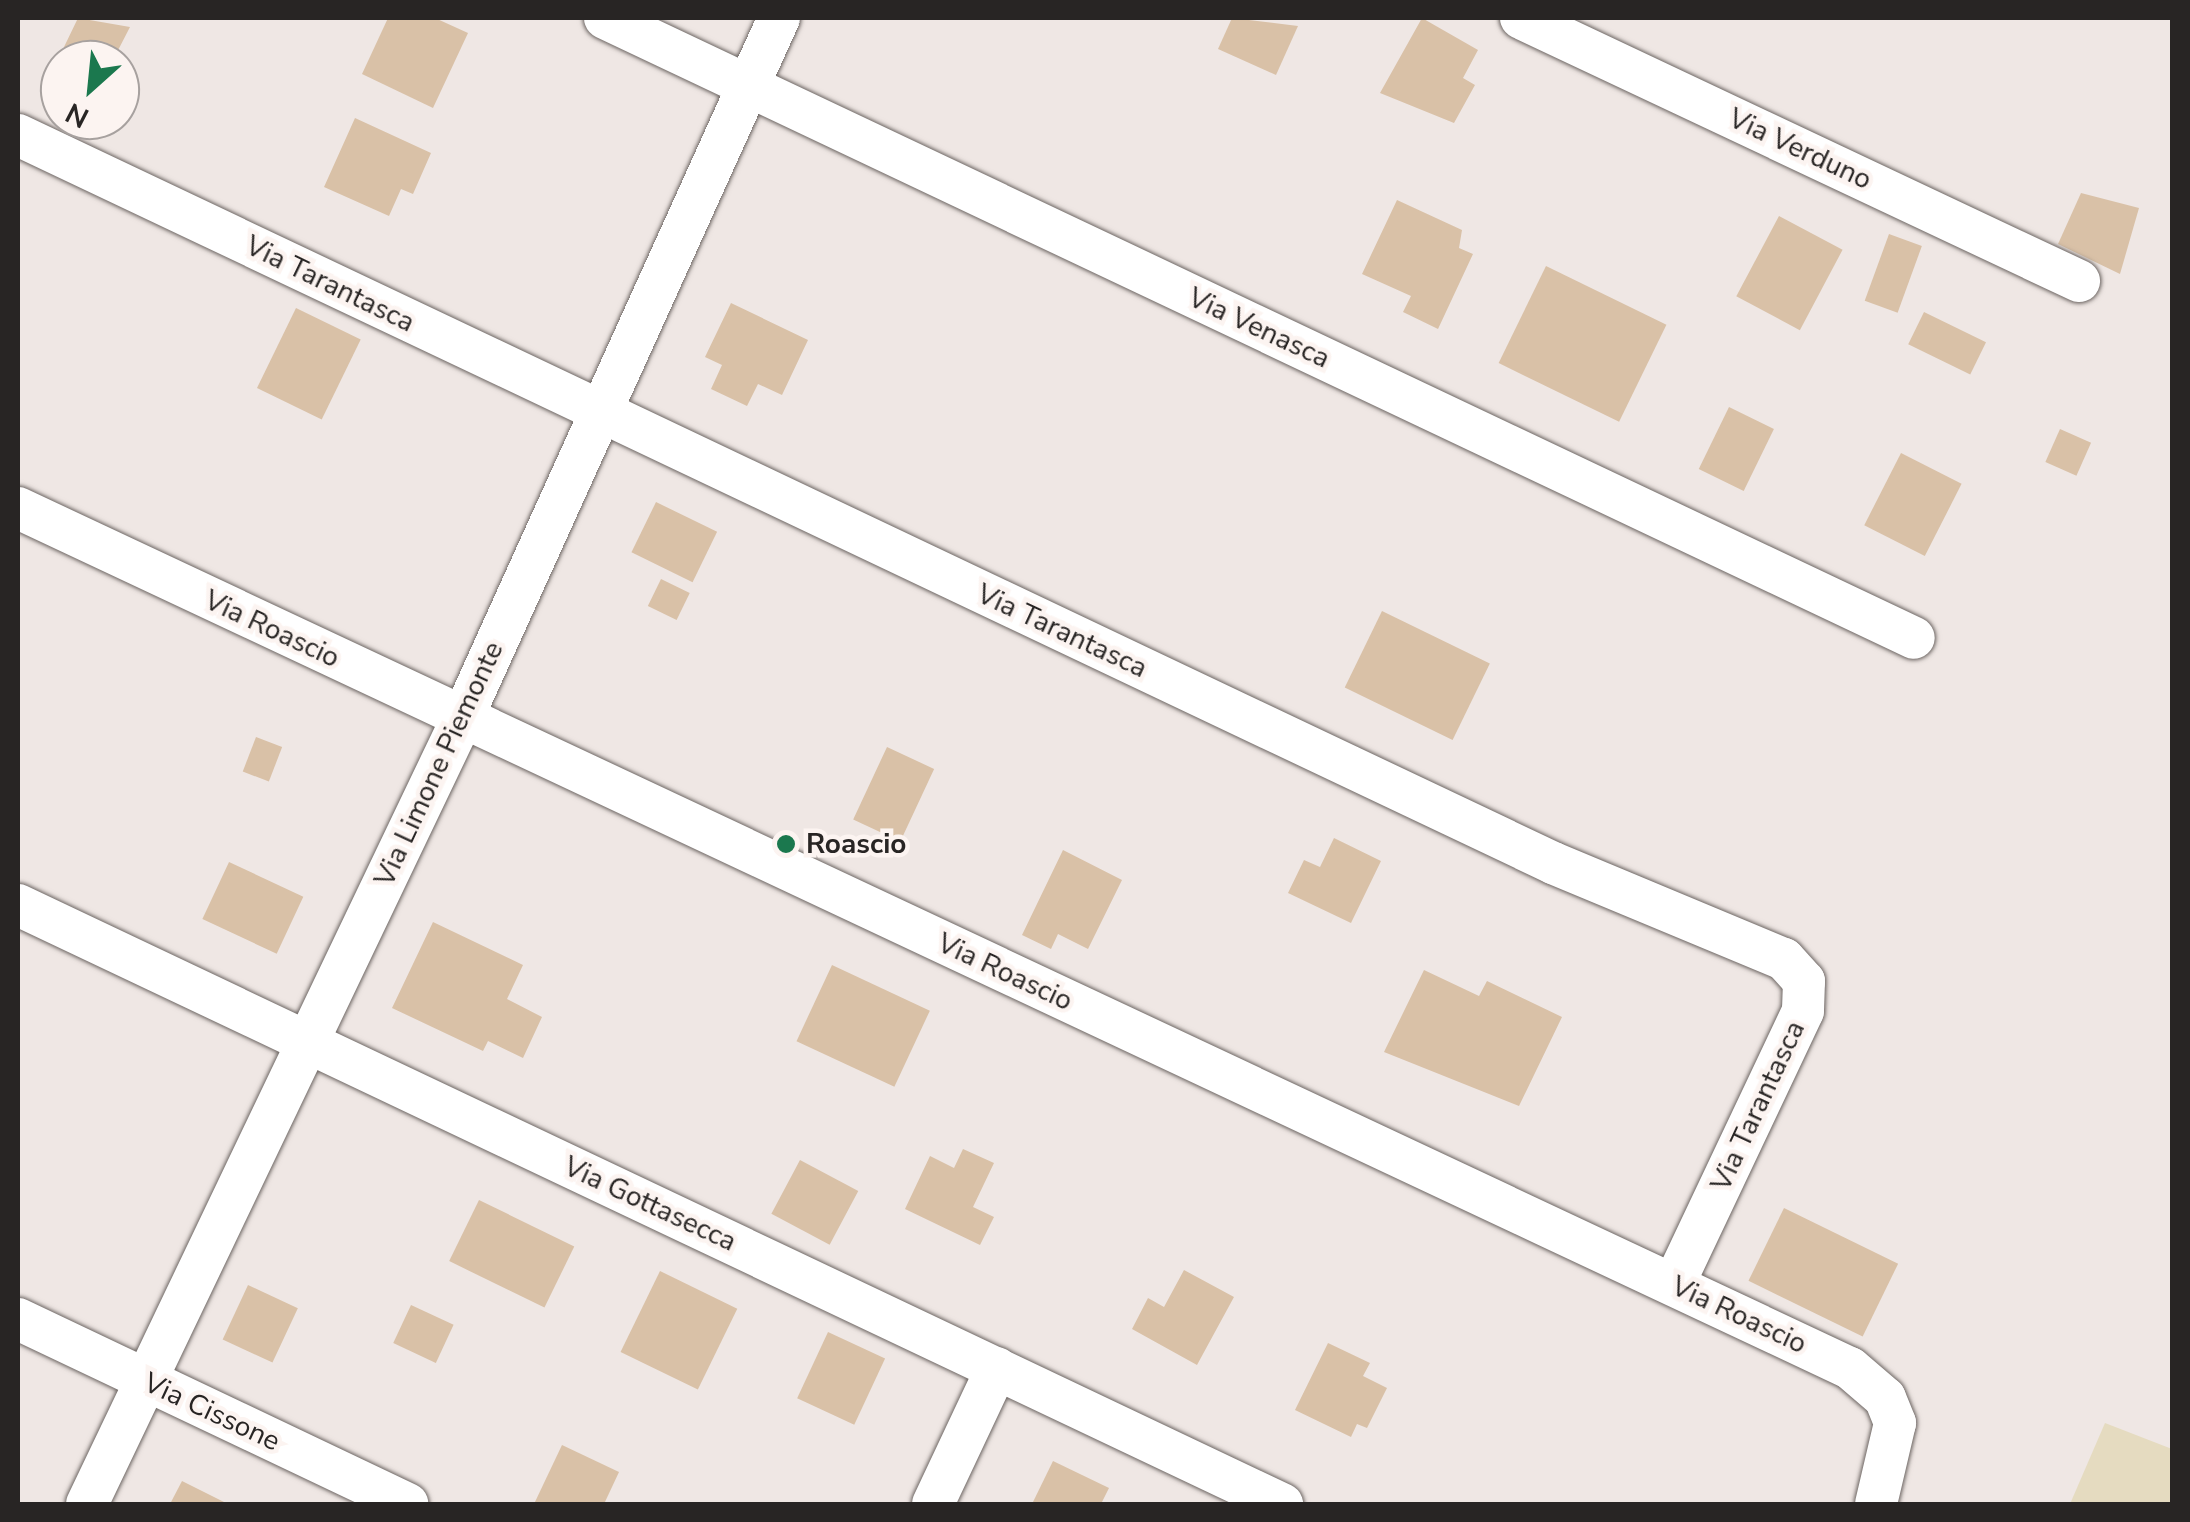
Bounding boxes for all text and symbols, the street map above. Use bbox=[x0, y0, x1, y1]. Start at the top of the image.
north arrow bbox=[40, 40, 140, 140]
text: N bbox=[59, 93, 95, 137]
street label: Via Verduno bbox=[1723, 101, 1877, 197]
street label: Via Tarantasca bbox=[240, 229, 420, 339]
street label: Via Venasca bbox=[1183, 281, 1335, 375]
street label: Via Tarantasca bbox=[972, 577, 1152, 685]
street label: Via Roascio bbox=[199, 583, 345, 675]
street label: Via Limone Piemonte bbox=[368, 636, 510, 892]
place label: Roascio bbox=[806, 827, 906, 861]
marker: Roascio bbox=[775, 833, 797, 855]
street label: Via Roascio bbox=[932, 926, 1078, 1018]
street label: Via Tarantasca bbox=[1704, 1016, 1812, 1196]
street label: Via Gottasecca bbox=[558, 1149, 742, 1259]
street label: Via Roascio bbox=[1666, 1269, 1812, 1361]
street label: Via Cissone bbox=[139, 1366, 285, 1458]

